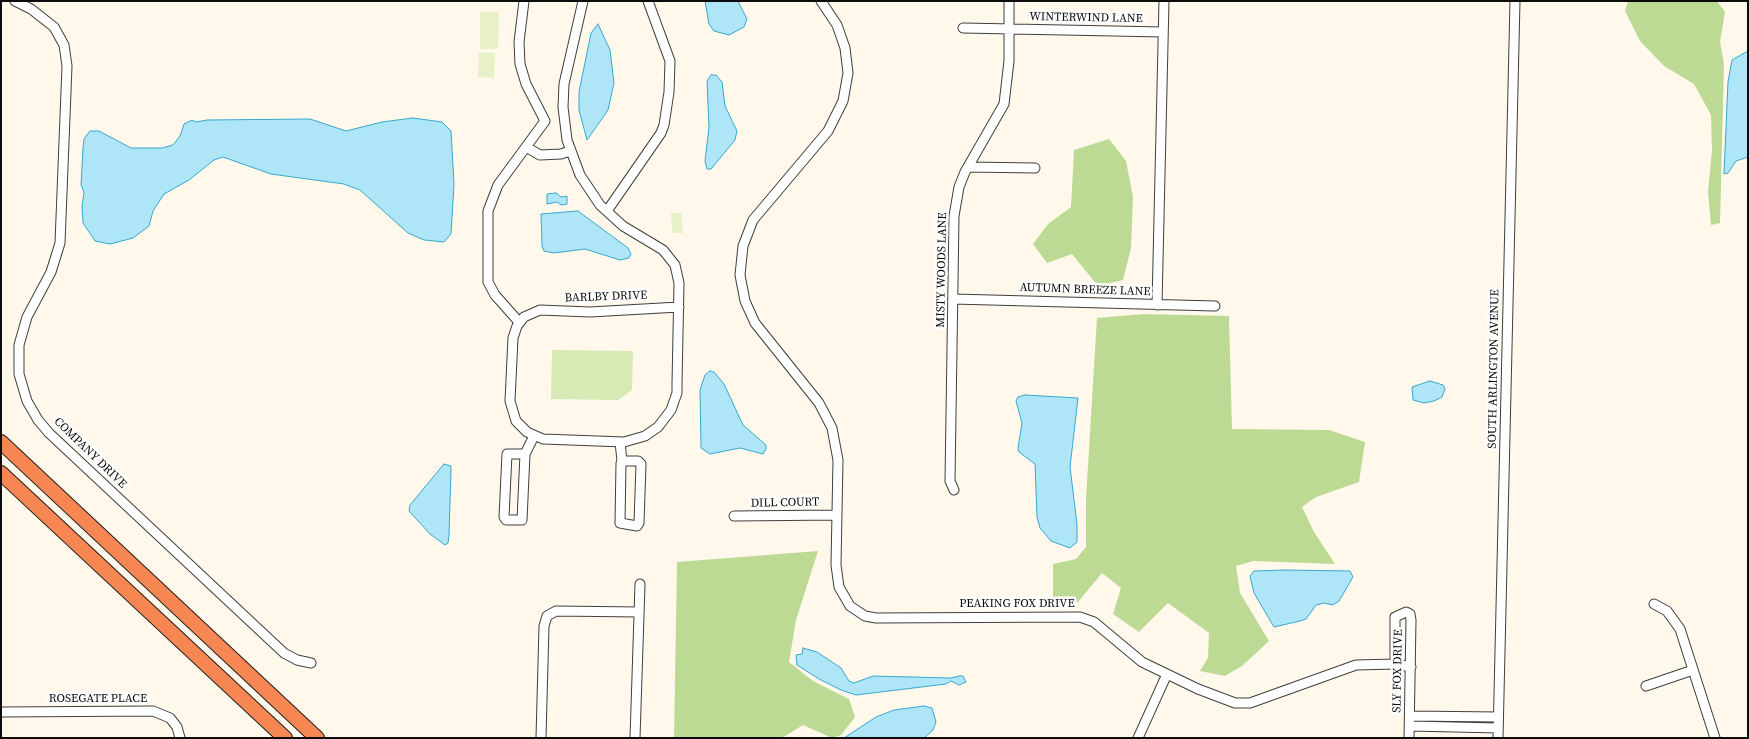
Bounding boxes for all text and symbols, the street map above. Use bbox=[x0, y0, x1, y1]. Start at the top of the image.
street label: WINTERWIND LANE bbox=[1029, 10, 1143, 26]
street label: MISTY WOODS LANE bbox=[934, 212, 950, 328]
street label: AUTUMN BREEZE LANE bbox=[1019, 281, 1151, 299]
street label: BARLBY DRIVE bbox=[564, 288, 648, 306]
street label: SOUTH ARLINGTON AVENUE bbox=[1485, 289, 1503, 449]
street label: COMPANY DRIVE bbox=[51, 415, 129, 491]
street label: DILL COURT bbox=[751, 495, 819, 511]
street label: PEAKING FOX DRIVE bbox=[959, 597, 1075, 611]
street label: SLY FOX DRIVE bbox=[1390, 629, 1406, 713]
street label: ROSEGATE PLACE bbox=[49, 692, 147, 706]

